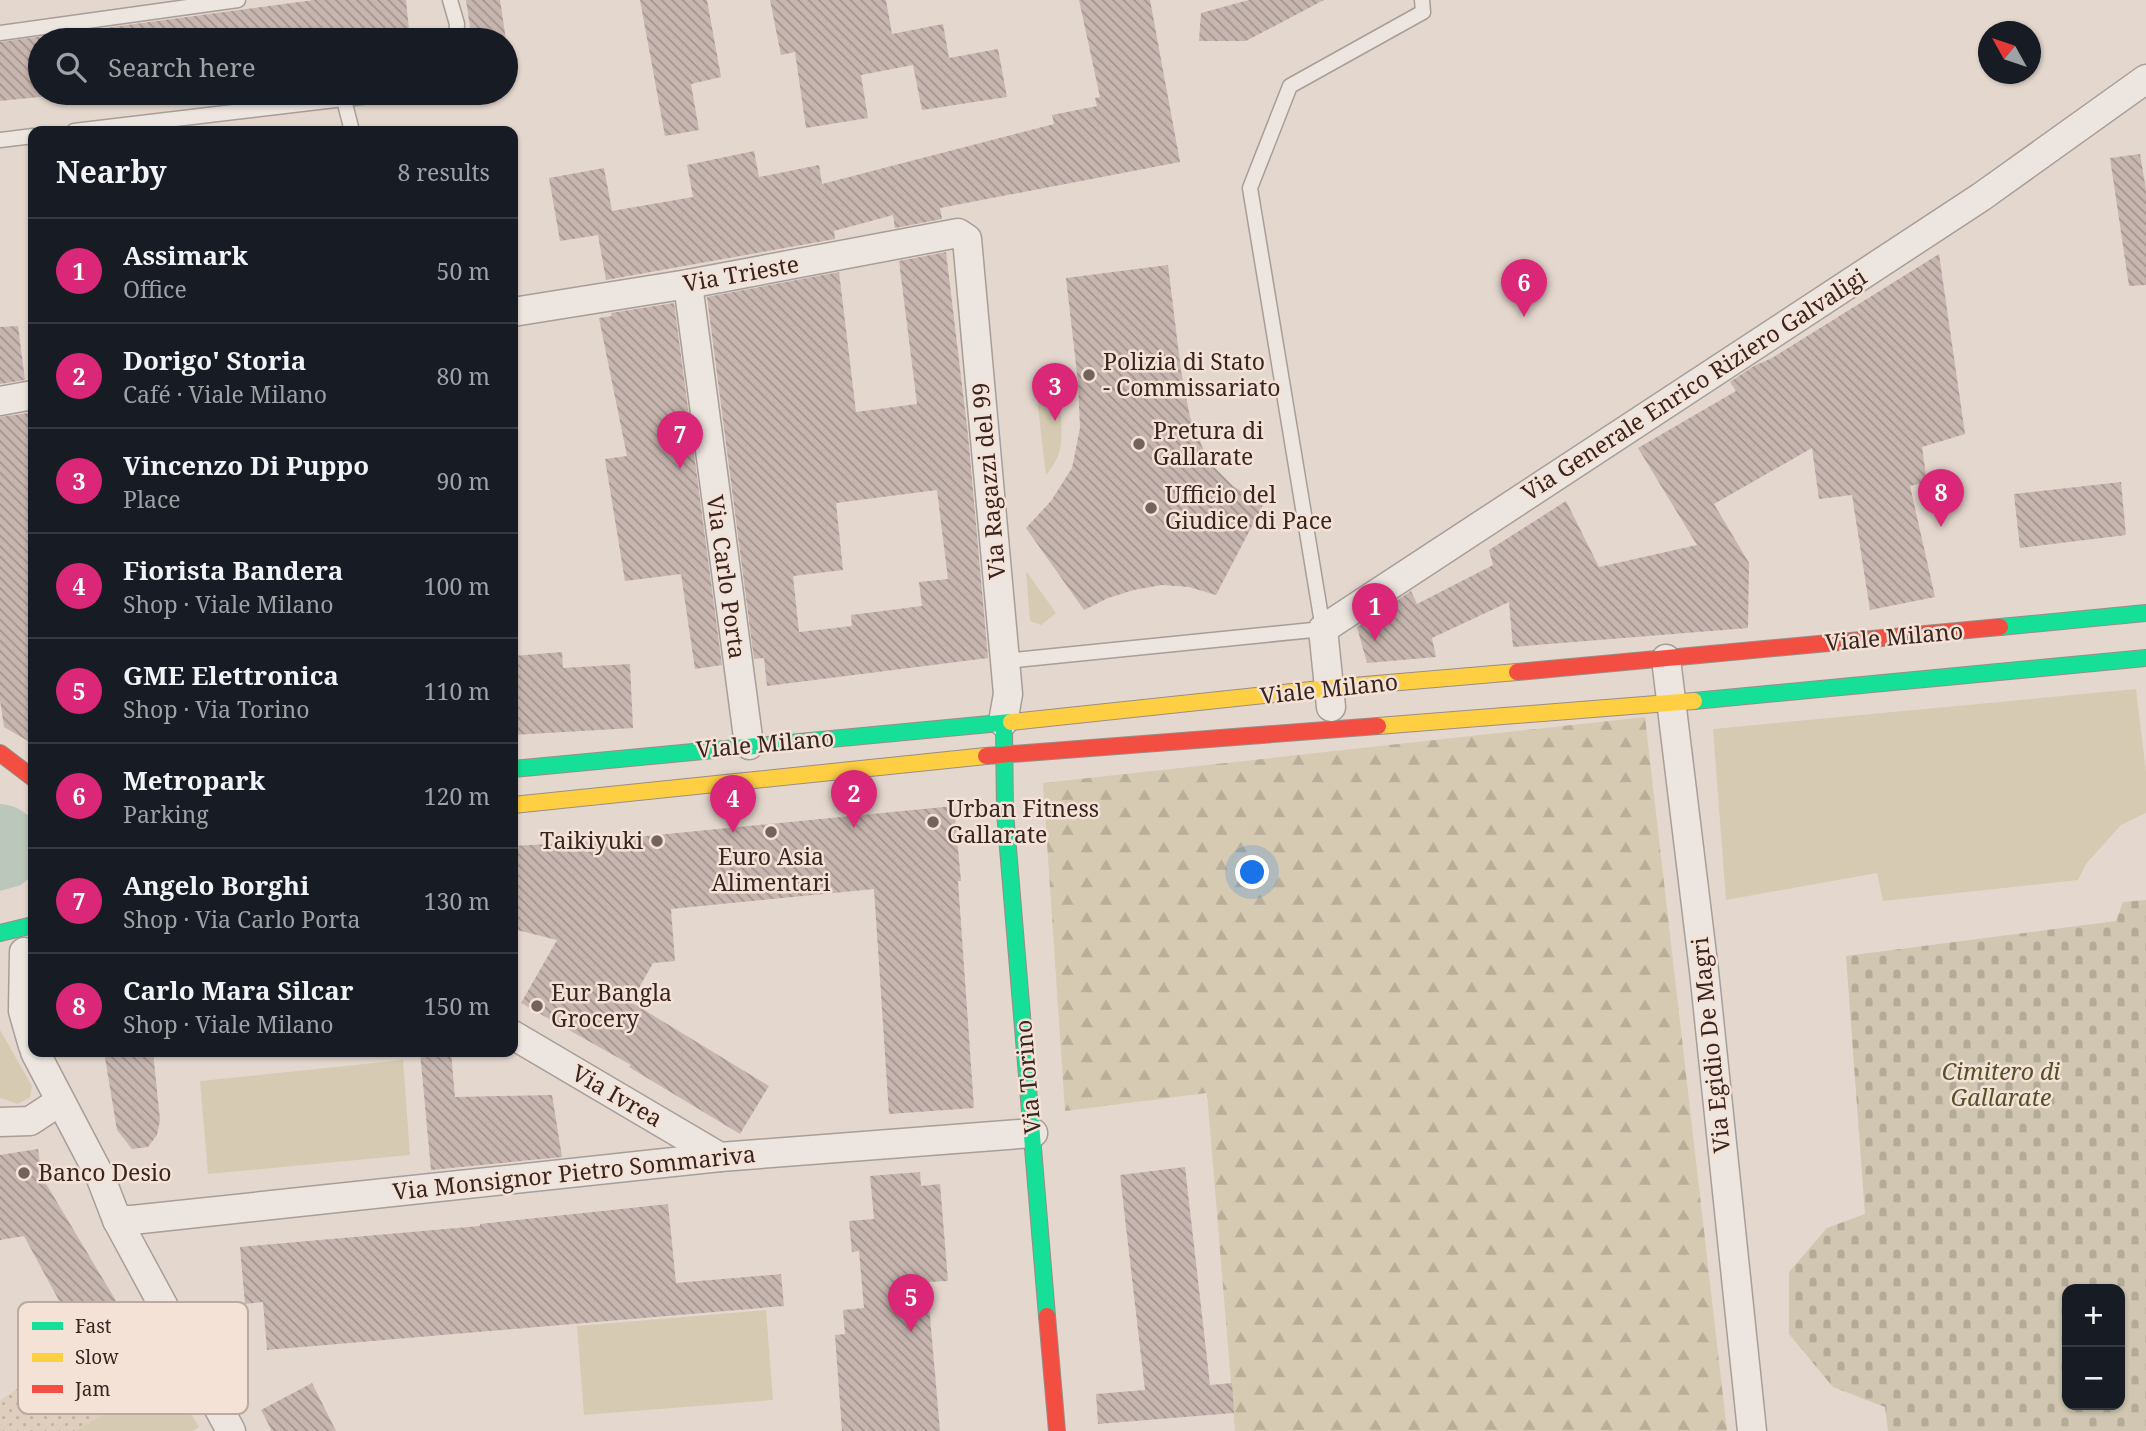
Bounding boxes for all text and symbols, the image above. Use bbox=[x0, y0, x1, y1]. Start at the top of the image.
north arrow bbox=[1978, 21, 2041, 84]
search box bbox=[28, 28, 518, 105]
icon: search bbox=[52, 48, 90, 86]
text: Search here bbox=[108, 49, 256, 85]
text: Nearby bbox=[56, 151, 167, 192]
text: 8 results bbox=[397, 156, 490, 188]
text: Assimark bbox=[123, 237, 248, 273]
street label: Via Trieste bbox=[680, 247, 801, 299]
text: 1 bbox=[73, 255, 86, 287]
text: 50 m bbox=[437, 255, 490, 287]
pin: 6 bbox=[1501, 259, 1547, 317]
street label: Via Generale Enrico Riziero Galvaligi bbox=[1515, 260, 1873, 508]
text: Office bbox=[123, 273, 187, 305]
text: Dorigo' Storia bbox=[123, 342, 306, 378]
place label: Polizia di Stato - Commissariato bbox=[1103, 345, 1281, 403]
text: 2 bbox=[73, 360, 86, 392]
text: 80 m bbox=[437, 360, 490, 392]
pin: 3 bbox=[1032, 363, 1078, 421]
marker: Polizia di Stato - Commissariato bbox=[1081, 367, 1097, 383]
text: Café · Viale Milano bbox=[123, 378, 327, 410]
street label: Via Ragazzi del 99 bbox=[963, 381, 1013, 581]
pin: 7 bbox=[657, 411, 703, 469]
place label: Pretura di Gallarate bbox=[1153, 414, 1264, 472]
marker: Pretura di Gallarate bbox=[1131, 436, 1147, 452]
text: Vincenzo Di Puppo bbox=[123, 447, 369, 483]
text: 3 bbox=[73, 465, 86, 497]
text: 90 m bbox=[437, 465, 490, 497]
pin: 8 bbox=[1918, 469, 1964, 527]
place label: Ufficio del Giudice di Pace bbox=[1165, 478, 1332, 536]
text: Place bbox=[123, 483, 181, 515]
street label: Via Carlo Porta bbox=[700, 493, 754, 661]
marker: Ufficio del Giudice di Pace bbox=[1143, 500, 1159, 516]
text: Fiorista Bandera bbox=[123, 552, 343, 588]
text: 4 bbox=[73, 570, 86, 602]
text: 100 m bbox=[424, 570, 490, 602]
pin: 1 bbox=[1352, 583, 1398, 641]
text: Shop · Viale Milano bbox=[123, 588, 334, 620]
street label: Viale Milano bbox=[1824, 614, 1964, 658]
text: GME Elettronica bbox=[123, 657, 339, 693]
street label: Viale Milano bbox=[1258, 665, 1399, 711]
text: 5 bbox=[73, 675, 86, 707]
text: 110 m bbox=[424, 675, 490, 707]
text: Shop · Via Torino bbox=[123, 693, 310, 725]
street label: Viale Milano bbox=[695, 721, 835, 765]
text: Metropark bbox=[123, 762, 265, 798]
pin: 2 bbox=[831, 770, 877, 828]
pin: 4 bbox=[710, 775, 756, 833]
text: 6 bbox=[73, 780, 86, 812]
text: 120 m bbox=[424, 780, 490, 812]
place label: Urban Fitness Gallarate bbox=[947, 792, 1099, 850]
text: Parking bbox=[123, 798, 209, 830]
marker: Urban Fitness Gallarate bbox=[925, 814, 941, 830]
place label: Taikiyuki bbox=[540, 824, 644, 856]
marker: Euro Asia Alimentari bbox=[763, 824, 779, 840]
marker: Taikiyuki bbox=[649, 833, 665, 849]
place label: Euro Asia Alimentari bbox=[712, 840, 831, 898]
your location bbox=[1235, 855, 1269, 889]
text: Angelo Borghi bbox=[123, 867, 309, 903]
text: 7 bbox=[73, 885, 86, 917]
text: 130 m bbox=[424, 885, 490, 917]
text: Shop · Via Carlo Porta bbox=[123, 903, 360, 935]
street label: Via Egidio De Magri bbox=[1683, 935, 1737, 1155]
text: Carlo Mara Silcar bbox=[123, 972, 354, 1008]
place label: Eur Bangla Grocery bbox=[551, 976, 672, 1034]
text: 8 bbox=[73, 990, 86, 1022]
text: 150 m bbox=[424, 990, 490, 1022]
marker: Eur Bangla Grocery bbox=[529, 998, 545, 1014]
text: Shop · Viale Milano bbox=[123, 1008, 334, 1040]
street label: Via Torino bbox=[1006, 1019, 1048, 1135]
park label: Cimitero di Gallarate bbox=[1942, 1055, 2060, 1113]
street label: Via Ivrea bbox=[566, 1056, 669, 1134]
street label: Via Monsignor Pietro Sommariva bbox=[391, 1137, 757, 1207]
place label: Banco Desio bbox=[38, 1156, 171, 1188]
marker: Banco Desio bbox=[16, 1165, 32, 1181]
pin: 5 bbox=[888, 1274, 934, 1332]
map controls bbox=[2062, 1284, 2125, 1410]
button: + bbox=[2062, 1284, 2125, 1347]
legend bbox=[18, 1302, 248, 1414]
text: Fast bbox=[75, 1313, 112, 1339]
text: Slow bbox=[75, 1344, 119, 1370]
button: − bbox=[2062, 1347, 2125, 1410]
text: Jam bbox=[74, 1376, 110, 1402]

